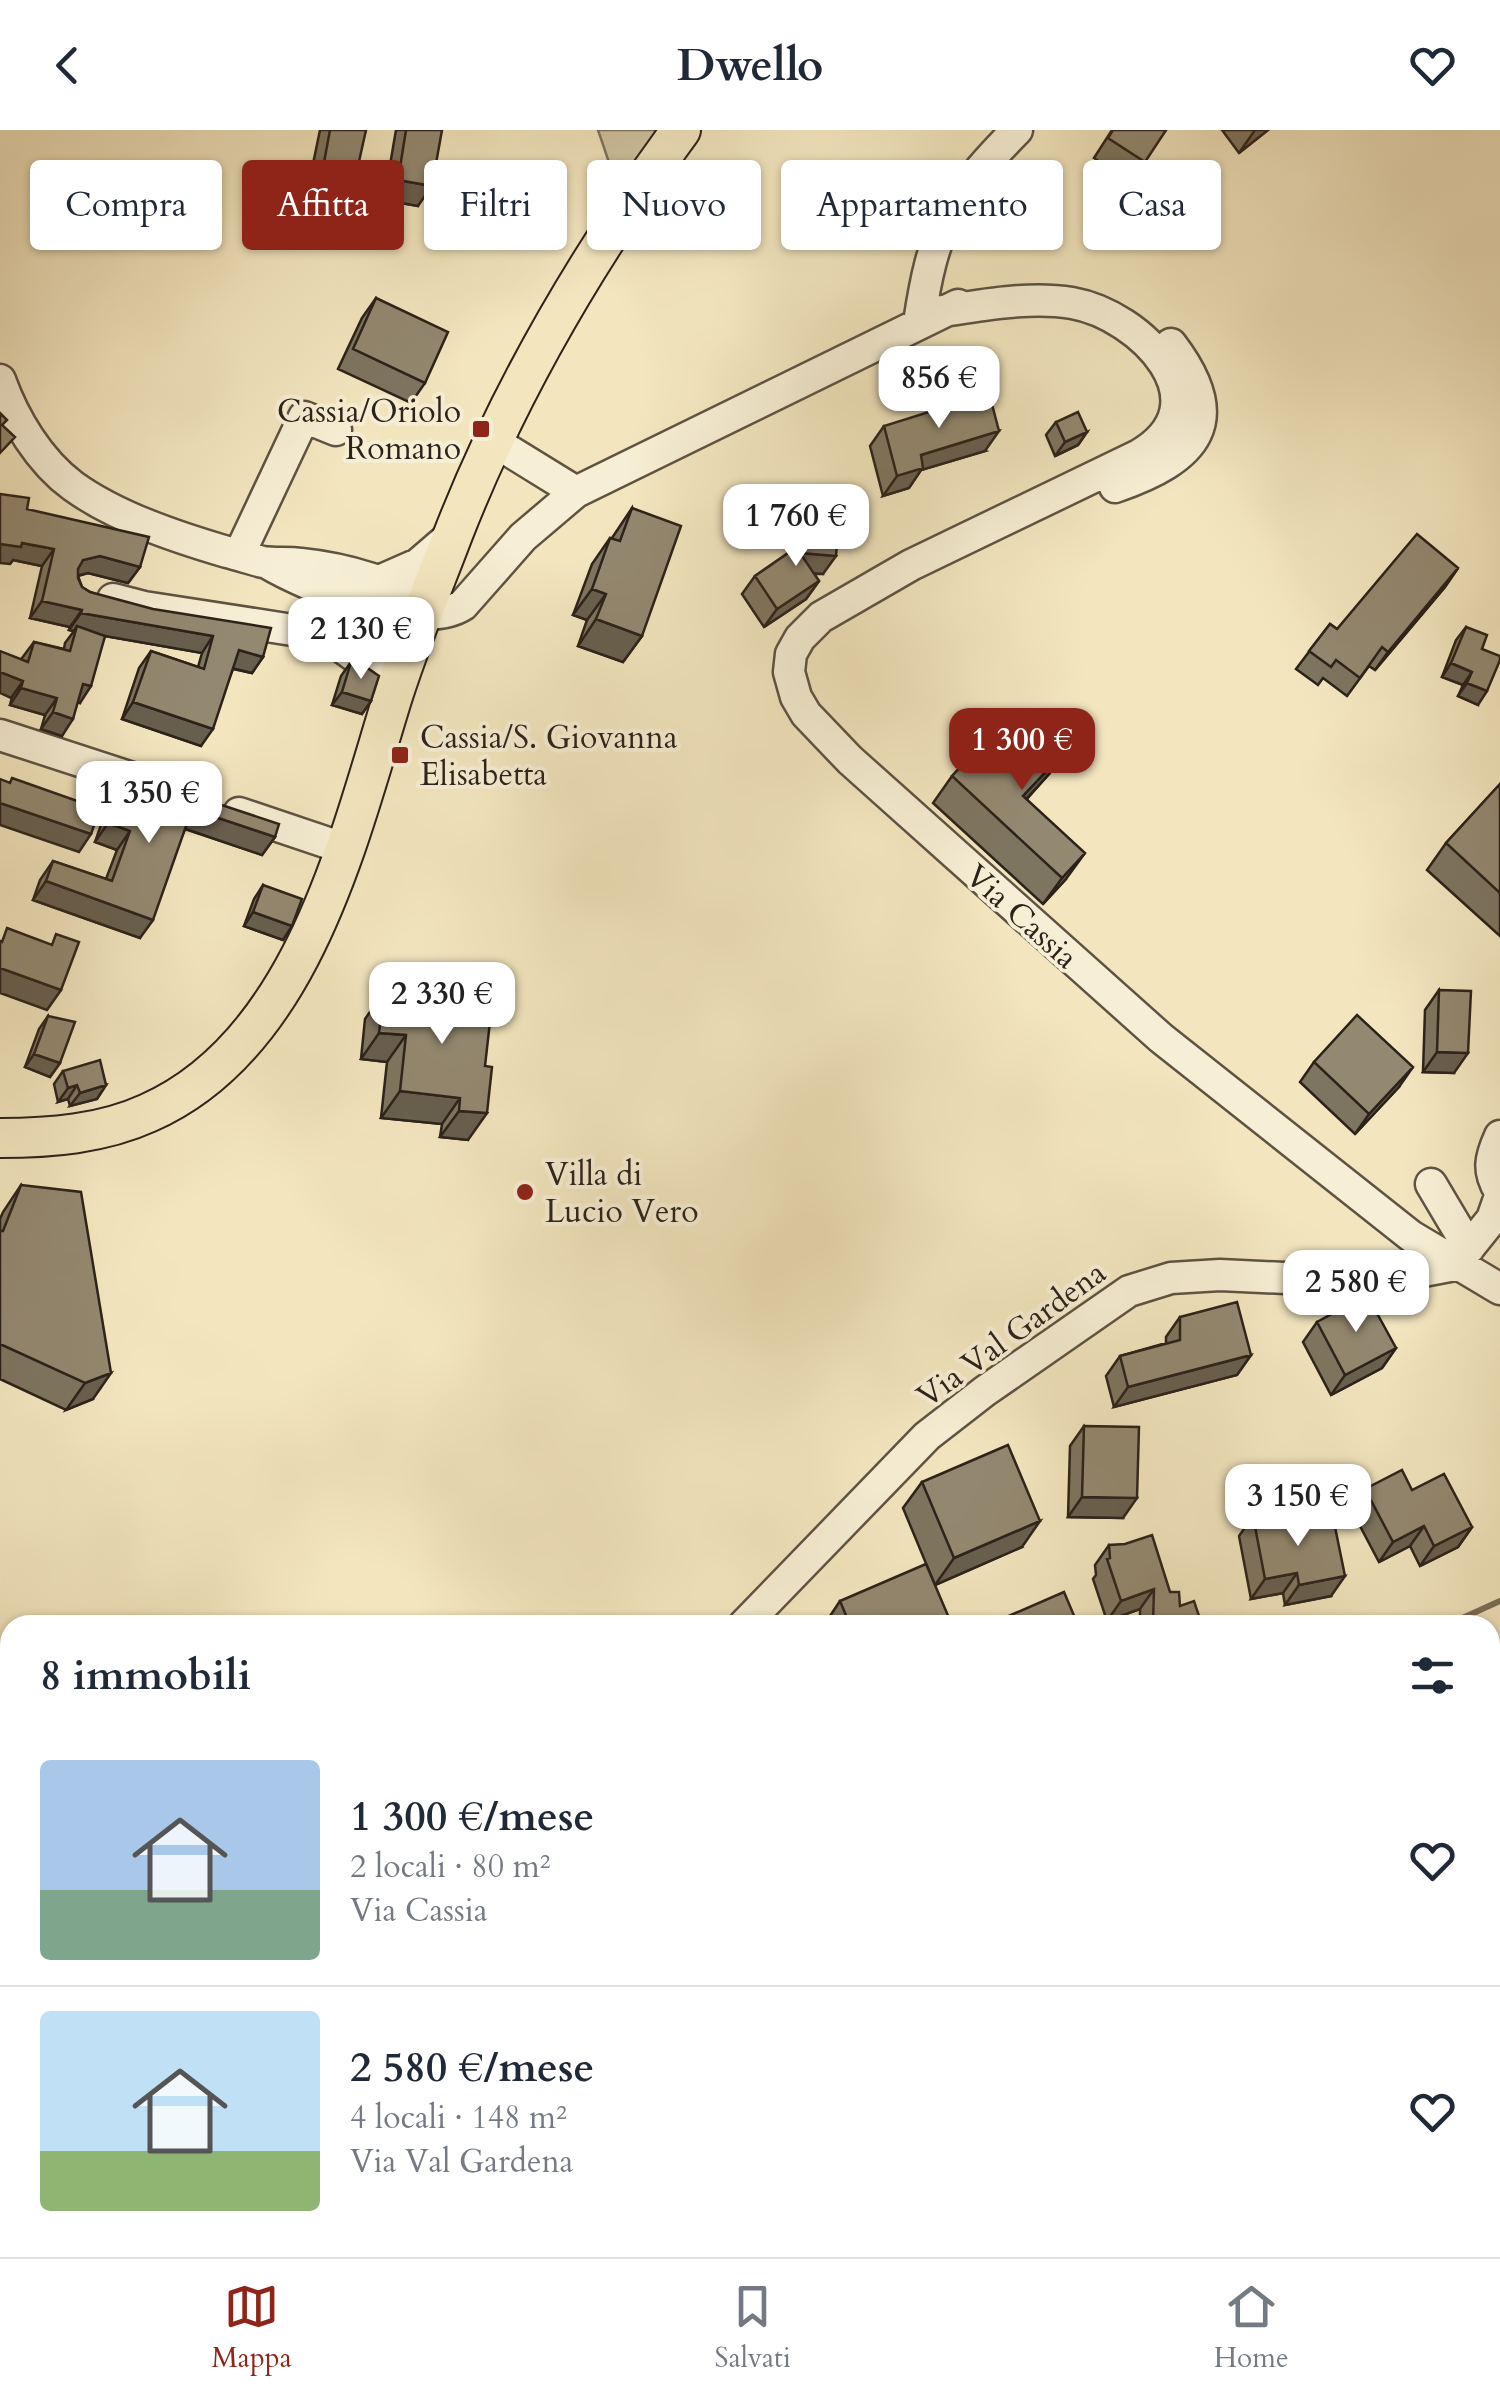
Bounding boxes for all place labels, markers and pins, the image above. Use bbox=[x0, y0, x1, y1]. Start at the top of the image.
pin: 856 € bbox=[869, 346, 1009, 431]
place label: Cassia/Oriolo Romano bbox=[277, 390, 461, 471]
marker: Cassia/Oriolo Romano bbox=[470, 418, 492, 440]
pin: 1 760 € bbox=[704, 484, 888, 569]
pin: 2 130 € bbox=[269, 597, 453, 682]
pin: 1 300 € bbox=[930, 708, 1114, 793]
place label: Cassia/S. Giovanna Elisabetta bbox=[420, 716, 678, 797]
marker: Cassia/S. Giovanna Elisabetta bbox=[389, 744, 411, 766]
pin: 1 350 € bbox=[57, 761, 241, 846]
pin: 2 330 € bbox=[350, 962, 534, 1047]
place label: Villa di Lucio Vero bbox=[545, 1153, 698, 1234]
marker: Villa di Lucio Vero bbox=[514, 1181, 536, 1203]
pin: 2 580 € bbox=[1264, 1250, 1448, 1335]
pin: 3 150 € bbox=[1206, 1464, 1390, 1549]

